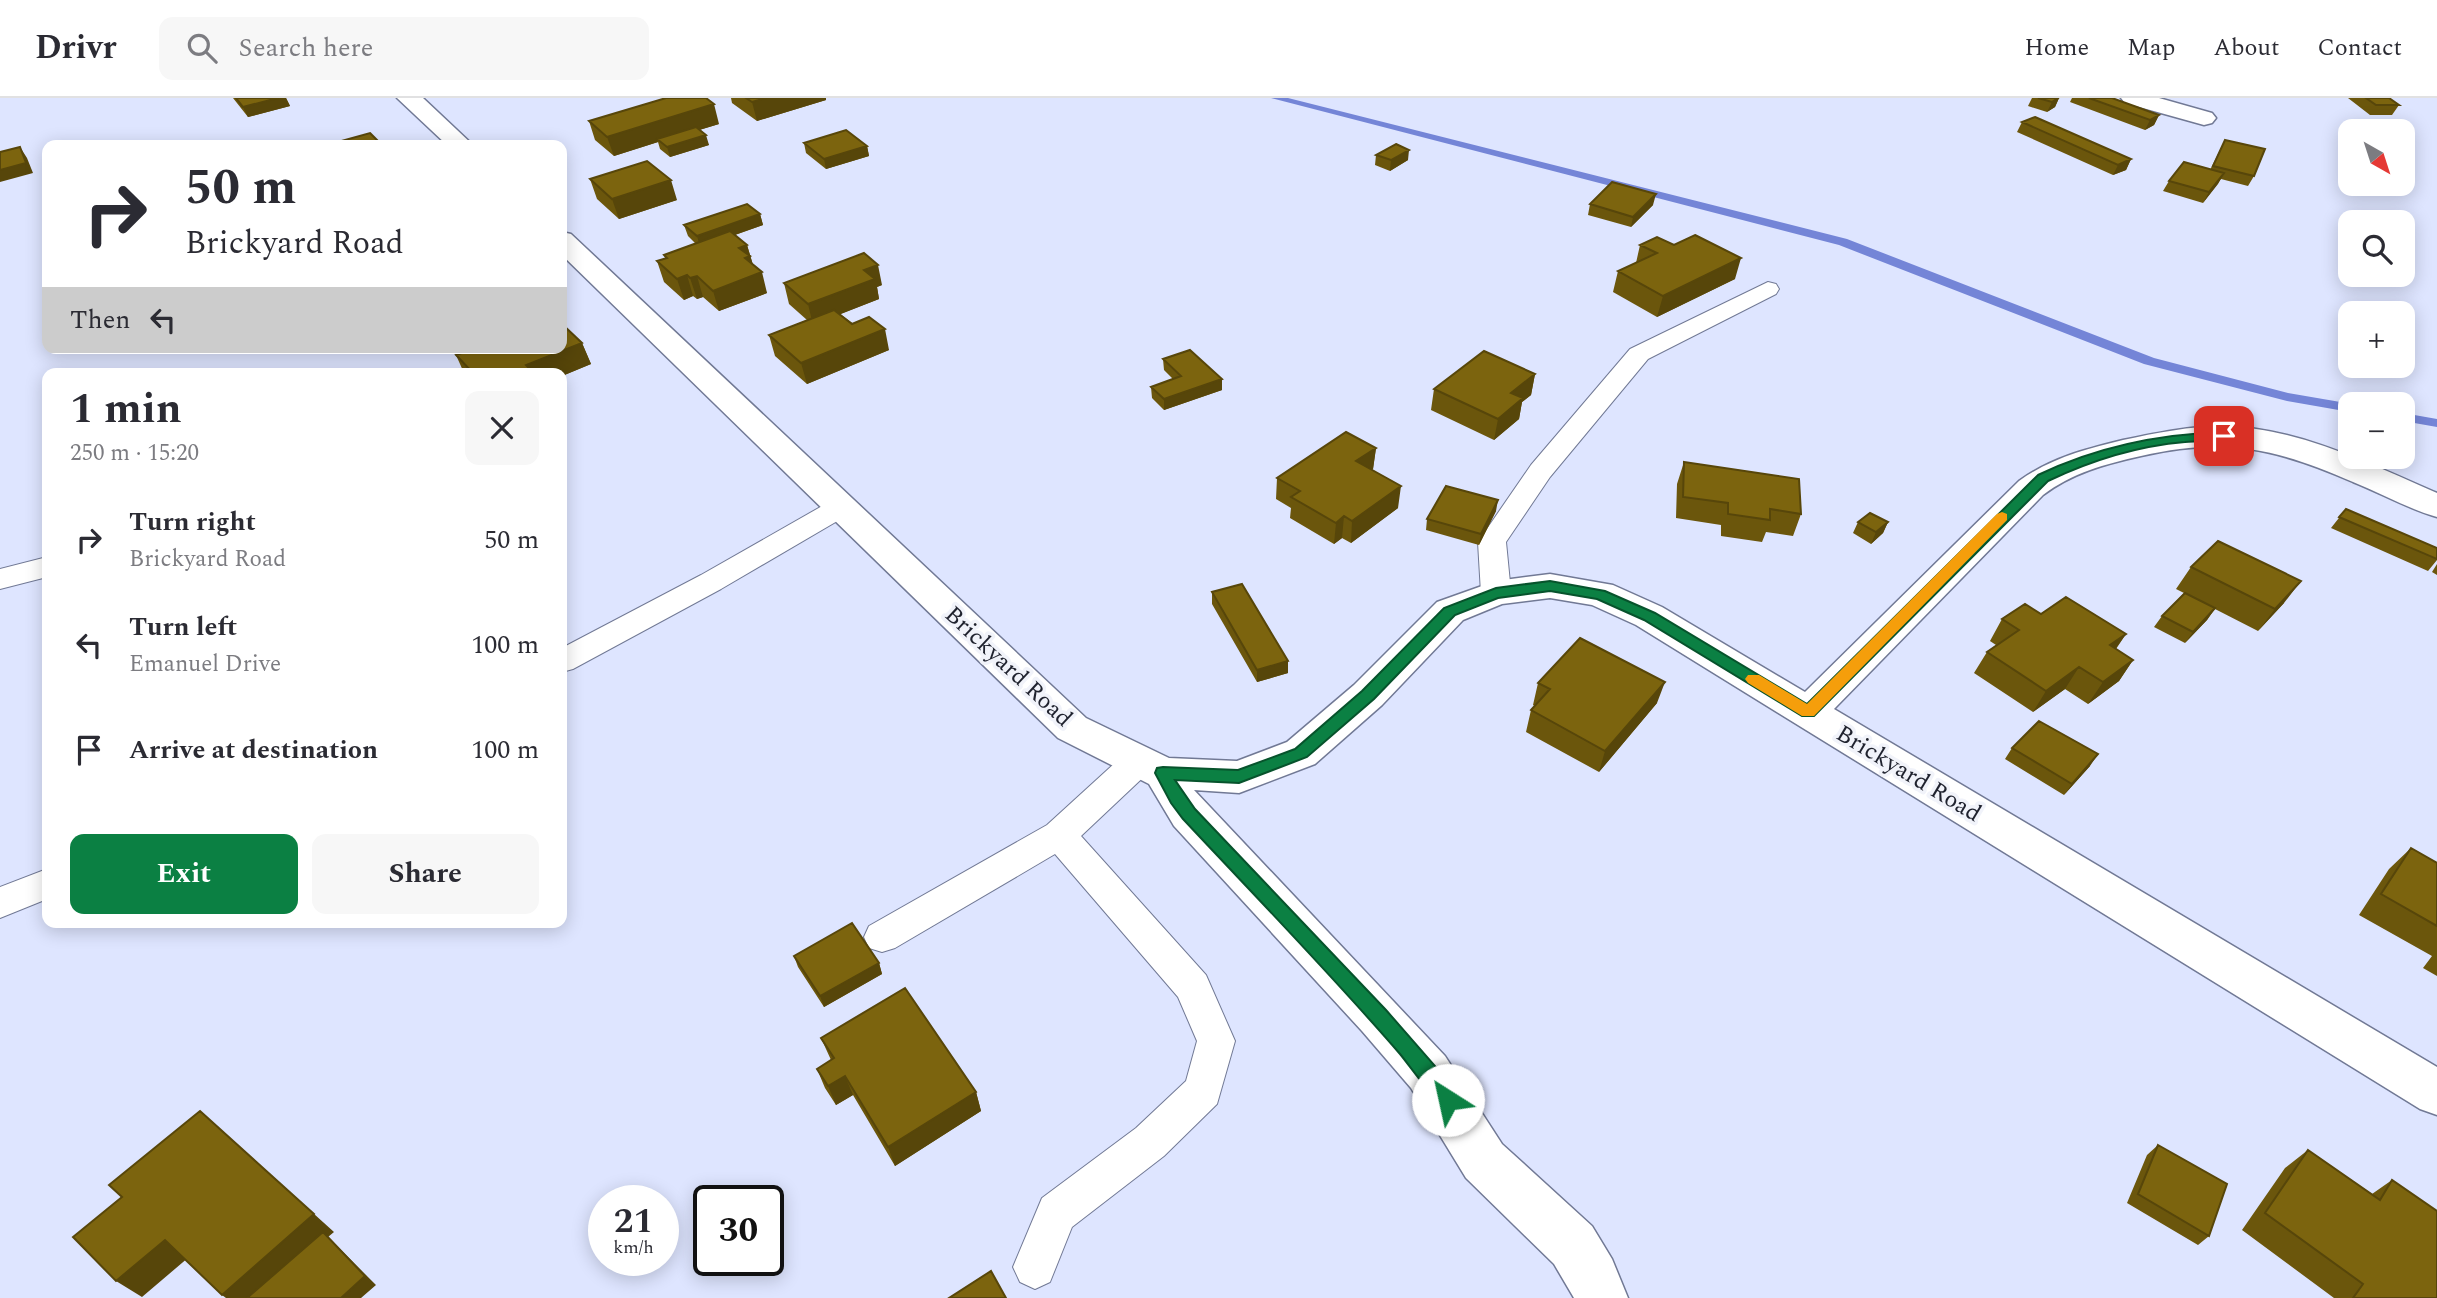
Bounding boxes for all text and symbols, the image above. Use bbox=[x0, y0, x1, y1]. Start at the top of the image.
search box bbox=[159, 17, 649, 80]
text: Drivr bbox=[35, 23, 117, 73]
text: Search here bbox=[239, 28, 373, 68]
icon: search bbox=[183, 29, 221, 67]
text: Home bbox=[2024, 30, 2089, 66]
text: Map bbox=[2127, 30, 2175, 66]
text: About bbox=[2213, 30, 2279, 66]
text: Contact bbox=[2317, 30, 2402, 66]
north arrow bbox=[2338, 119, 2415, 196]
map controls bbox=[2338, 119, 2415, 469]
text: 50 m bbox=[185, 151, 296, 226]
icon: right bbox=[70, 168, 161, 259]
button: search bbox=[2338, 210, 2415, 287]
text: Brickyard Road bbox=[185, 219, 404, 268]
text: Then bbox=[70, 300, 130, 340]
icon: left bbox=[144, 301, 182, 339]
button: + bbox=[2338, 301, 2415, 378]
text: 1 min bbox=[70, 378, 182, 441]
button: close bbox=[465, 391, 539, 465]
button: − bbox=[2338, 392, 2415, 469]
pin bbox=[2194, 406, 2254, 466]
icon: arrive bbox=[2205, 417, 2243, 455]
text: 250 m · 15:20 bbox=[70, 436, 199, 471]
text: Turn right bbox=[129, 502, 256, 542]
text: 50 m bbox=[484, 520, 539, 560]
icon: right bbox=[70, 521, 108, 559]
text: Brickyard Road bbox=[129, 542, 286, 577]
street label: Brickyard Road bbox=[936, 598, 1081, 736]
text: Turn left bbox=[129, 607, 237, 647]
text: 100 m bbox=[471, 625, 539, 665]
icon: left bbox=[70, 626, 108, 664]
text: Emanuel Drive bbox=[129, 647, 281, 682]
street label: Brickyard Road bbox=[1829, 716, 1988, 832]
text: Arrive at destination bbox=[129, 730, 378, 770]
text: 100 m bbox=[471, 730, 539, 770]
icon: arrive bbox=[70, 731, 108, 769]
button: Exit bbox=[70, 834, 298, 914]
button: Share bbox=[312, 834, 539, 914]
position arrow bbox=[1411, 1063, 1485, 1137]
speed limit sign: 30 bbox=[693, 1185, 784, 1276]
text: 21 bbox=[614, 1195, 653, 1248]
text: km/h bbox=[613, 1234, 654, 1261]

